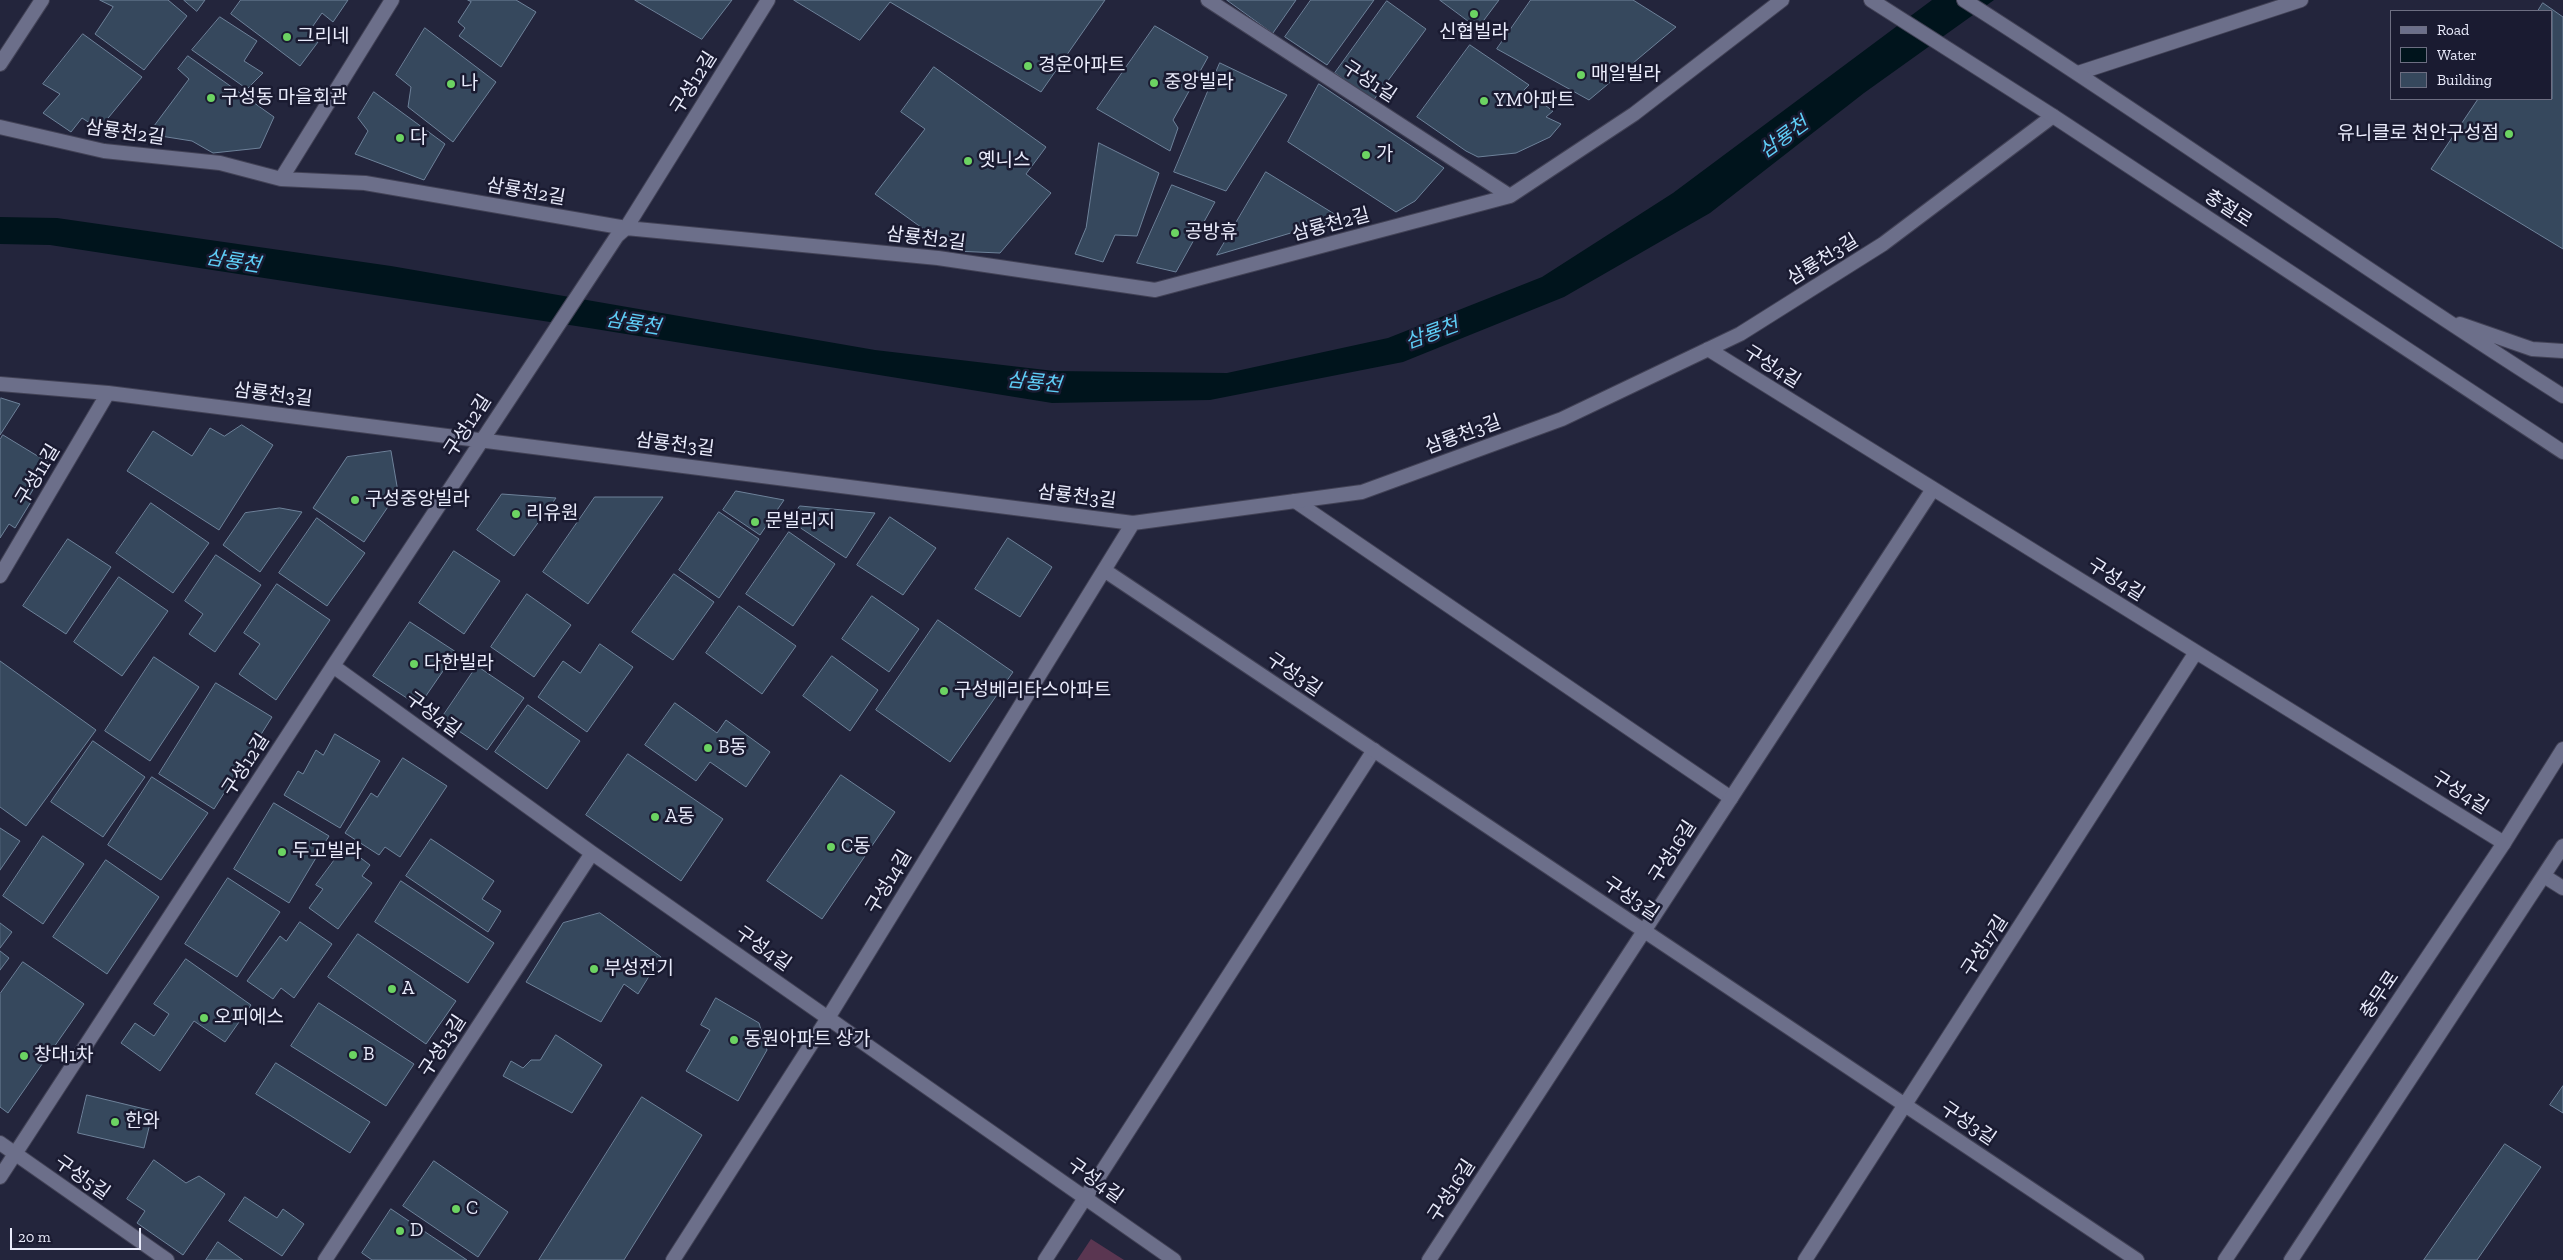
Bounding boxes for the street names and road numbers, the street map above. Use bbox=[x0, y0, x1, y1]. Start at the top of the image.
street label: 구성12길 bbox=[666, 47, 722, 119]
street label: 구성1길 bbox=[1338, 56, 1400, 108]
street label: 삼룡천2길 bbox=[84, 116, 166, 150]
street label: 삼룡천2길 bbox=[485, 174, 567, 210]
street label: 충절로 bbox=[2200, 185, 2256, 233]
street label: 삼룡천2길 bbox=[1290, 204, 1372, 246]
street label: 삼룡천2길 bbox=[885, 223, 967, 255]
street label: 삼룡천3길 bbox=[1783, 229, 1863, 291]
street label: 구성4길 bbox=[1739, 341, 1805, 393]
street label: 삼룡천3길 bbox=[232, 379, 314, 411]
street label: 구성12길 bbox=[440, 391, 496, 461]
street label: 삼룡천3길 bbox=[1422, 411, 1504, 459]
street label: 삼룡천3길 bbox=[634, 429, 716, 461]
street label: 구성11길 bbox=[11, 440, 65, 510]
street label: 삼룡천3길 bbox=[1036, 481, 1118, 513]
street label: 구성4길 bbox=[2083, 554, 2149, 606]
street label: 구성3길 bbox=[1262, 648, 1326, 702]
street label: 구성4길 bbox=[401, 687, 465, 743]
street label: 구성12길 bbox=[218, 730, 274, 800]
street label: 구성4길 bbox=[2427, 767, 2493, 819]
street label: 구성16길 bbox=[1644, 817, 1702, 887]
street label: 구성14길 bbox=[861, 846, 917, 918]
street label: 구성3길 bbox=[1599, 872, 1663, 926]
street label: 구성17길 bbox=[1957, 911, 2013, 981]
street label: 구성4길 bbox=[731, 922, 795, 976]
street label: 충무로 bbox=[2356, 967, 2404, 1023]
street label: 구성13길 bbox=[415, 1011, 471, 1081]
street label: 구성3길 bbox=[1936, 1097, 2000, 1151]
street label: 구성5길 bbox=[50, 1151, 114, 1205]
street label: 구성4길 bbox=[1063, 1154, 1127, 1208]
street label: 구성16길 bbox=[1423, 1156, 1481, 1226]

